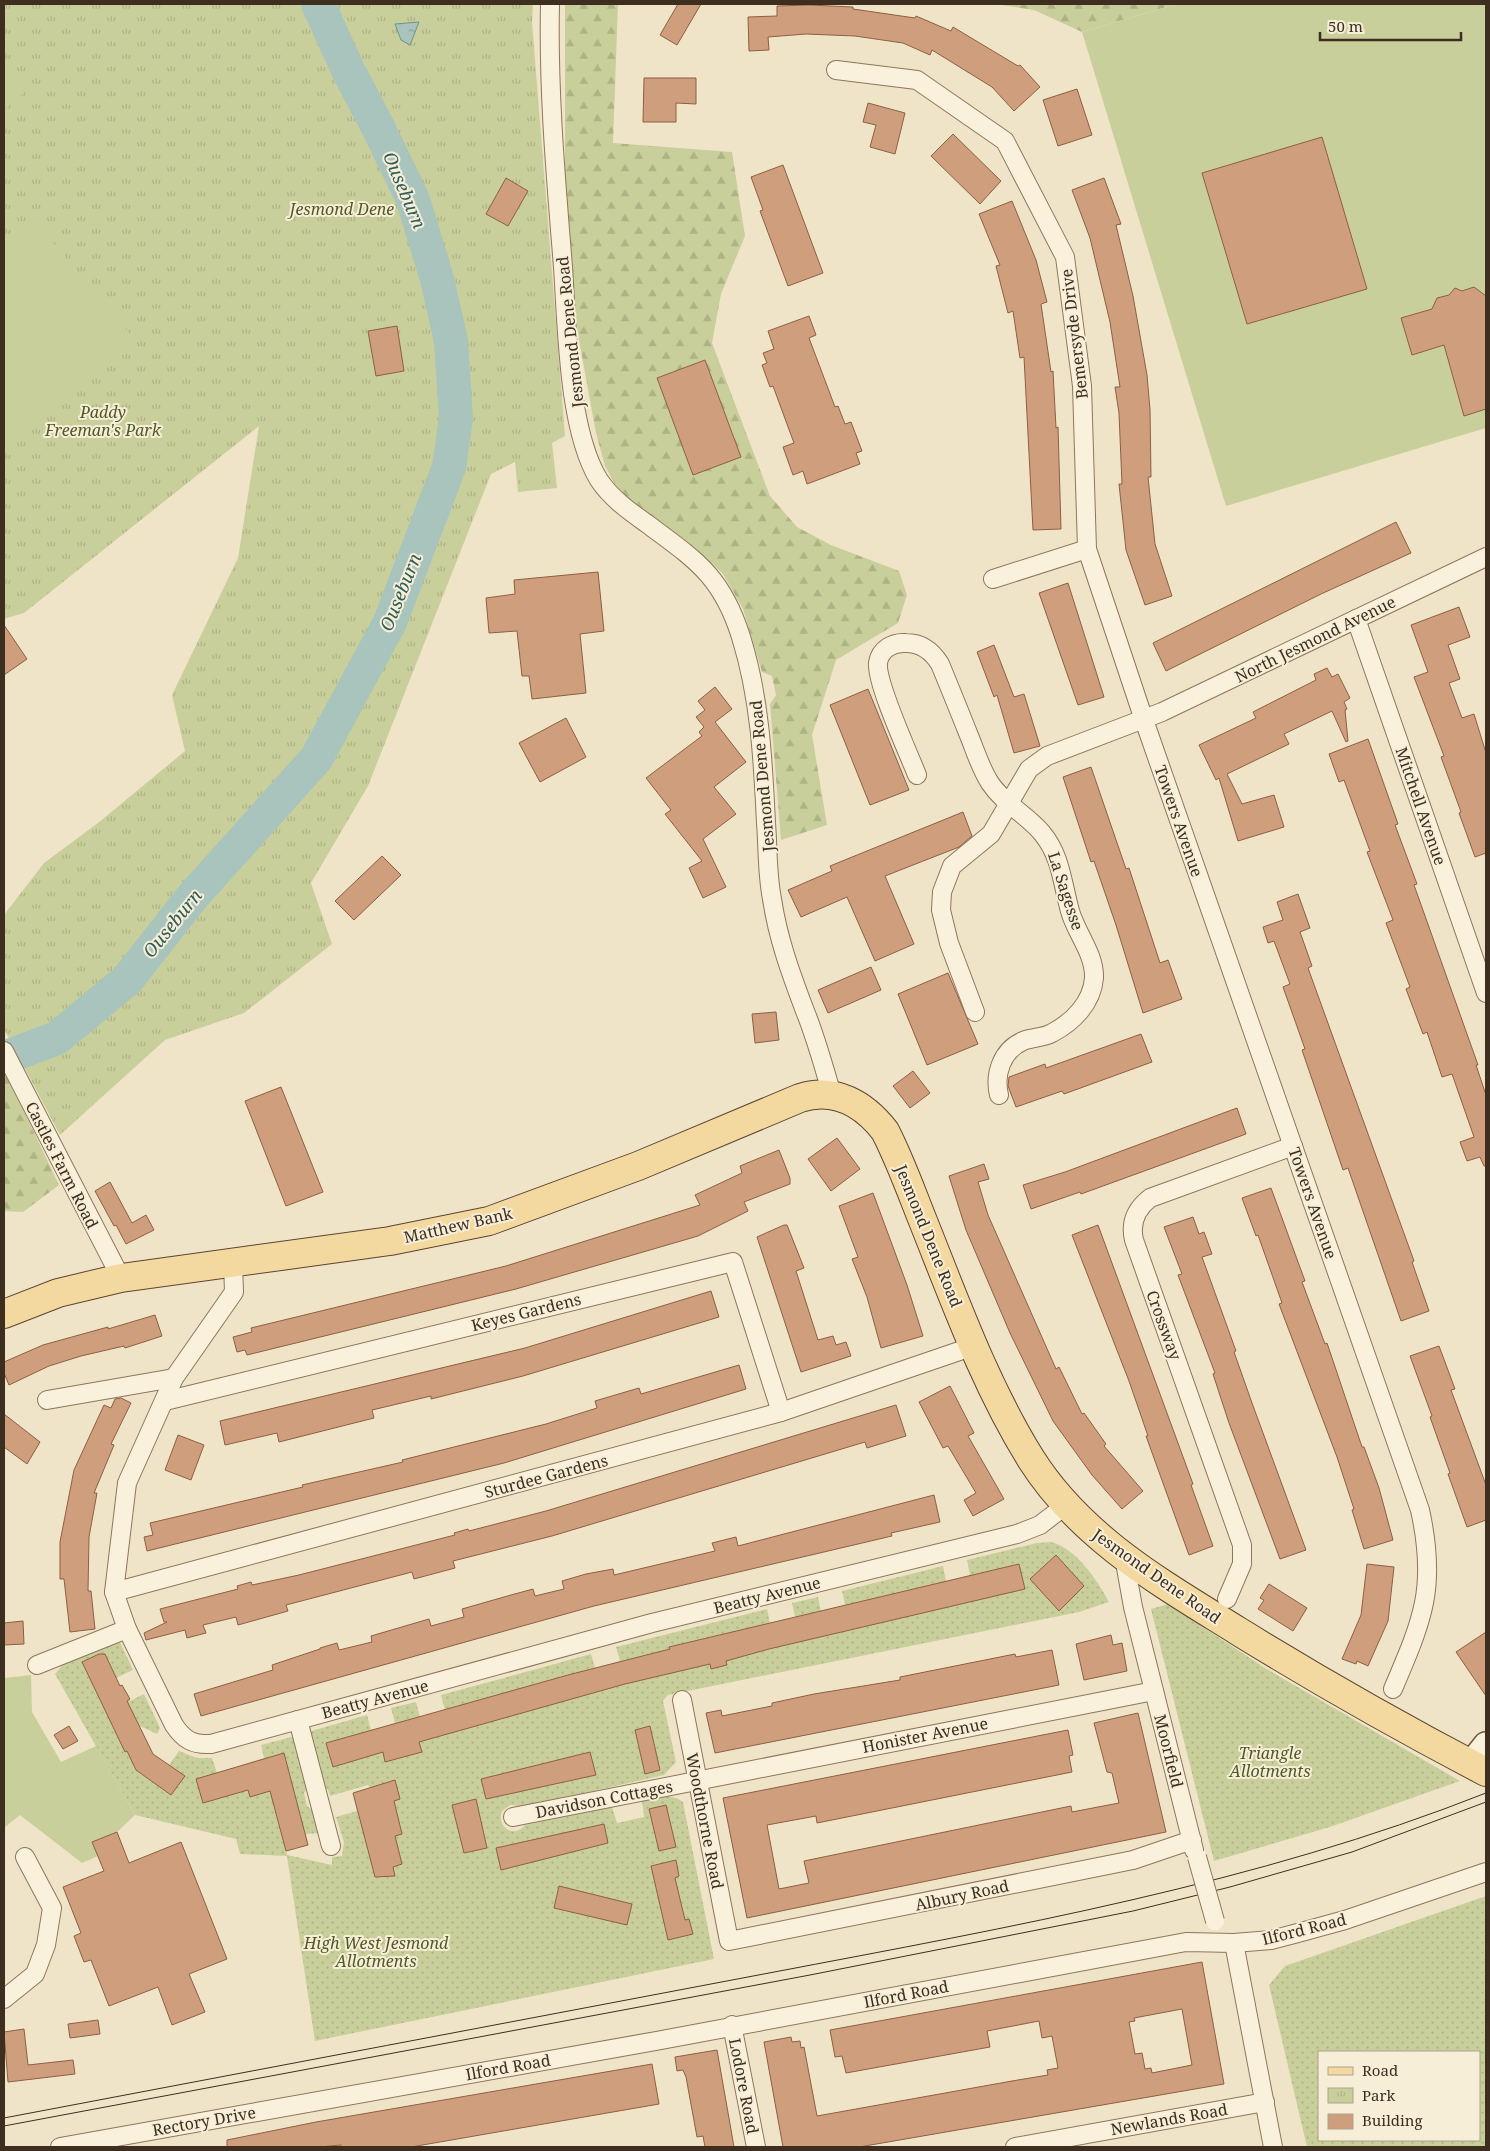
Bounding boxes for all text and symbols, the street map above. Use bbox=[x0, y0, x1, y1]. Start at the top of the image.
scale bar bbox=[1320, 10, 1461, 42]
text: 50 m bbox=[1328, 16, 1363, 36]
water label: Ouseburn bbox=[378, 148, 432, 232]
park label: Jesmond Dene bbox=[287, 198, 394, 220]
street label: Jesmond Dene Road bbox=[551, 255, 589, 410]
street label: Bemersyde Drive bbox=[1055, 268, 1093, 400]
park label: Paddy Freeman's Park bbox=[44, 401, 162, 441]
water label: Ouseburn bbox=[374, 550, 426, 634]
street label: North Jesmond Avenue bbox=[1231, 590, 1399, 688]
street label: Jesmond Dene Road bbox=[744, 699, 780, 854]
street label: Mitchell Avenue bbox=[1390, 744, 1452, 868]
street label: Towers Avenue bbox=[1150, 762, 1208, 880]
street label: La Sagesse bbox=[1043, 849, 1089, 933]
water label: Ouseburn bbox=[137, 884, 207, 962]
street label: Castles Farm Road bbox=[20, 1098, 104, 1232]
street label: Towers Avenue bbox=[1284, 1144, 1342, 1262]
street label: Jesmond Dene Road bbox=[890, 1161, 968, 1311]
street label: Matthew Bank bbox=[401, 1202, 515, 1248]
street label: Crossway bbox=[1141, 1287, 1187, 1364]
street label: Keyes Gardens bbox=[469, 1288, 583, 1336]
street label: Sturdee Gardens bbox=[482, 1449, 610, 1503]
street label: Jesmond Dene Road bbox=[1088, 1523, 1226, 1629]
street label: Beatty Avenue bbox=[711, 1571, 823, 1619]
street label: Beatty Avenue bbox=[319, 1674, 431, 1724]
street label: Honister Avenue bbox=[860, 1712, 990, 1758]
street label: Moorfield bbox=[1149, 1712, 1189, 1790]
park label: Triangle Allotments bbox=[1228, 1742, 1311, 1782]
street label: Woodthorne Road bbox=[681, 1751, 729, 1891]
street label: Davidson Cottages bbox=[533, 1775, 675, 1823]
street label: Albury Road bbox=[913, 1874, 1011, 1916]
street label: Ilford Road bbox=[1260, 1908, 1349, 1950]
park label: High West Jesmond Allotments bbox=[303, 1932, 449, 1972]
street label: Ilford Road bbox=[862, 1975, 950, 2013]
street label: Lodore Road bbox=[724, 2036, 764, 2136]
street label: Ilford Road bbox=[464, 2049, 552, 2085]
legend bbox=[1318, 2051, 1480, 2141]
text: Road bbox=[1362, 2060, 1398, 2080]
text: Park bbox=[1362, 2085, 1396, 2105]
street label: Newlands Road bbox=[1109, 2098, 1229, 2140]
street label: Rectory Drive bbox=[151, 2101, 257, 2141]
text: Building bbox=[1362, 2110, 1423, 2130]

